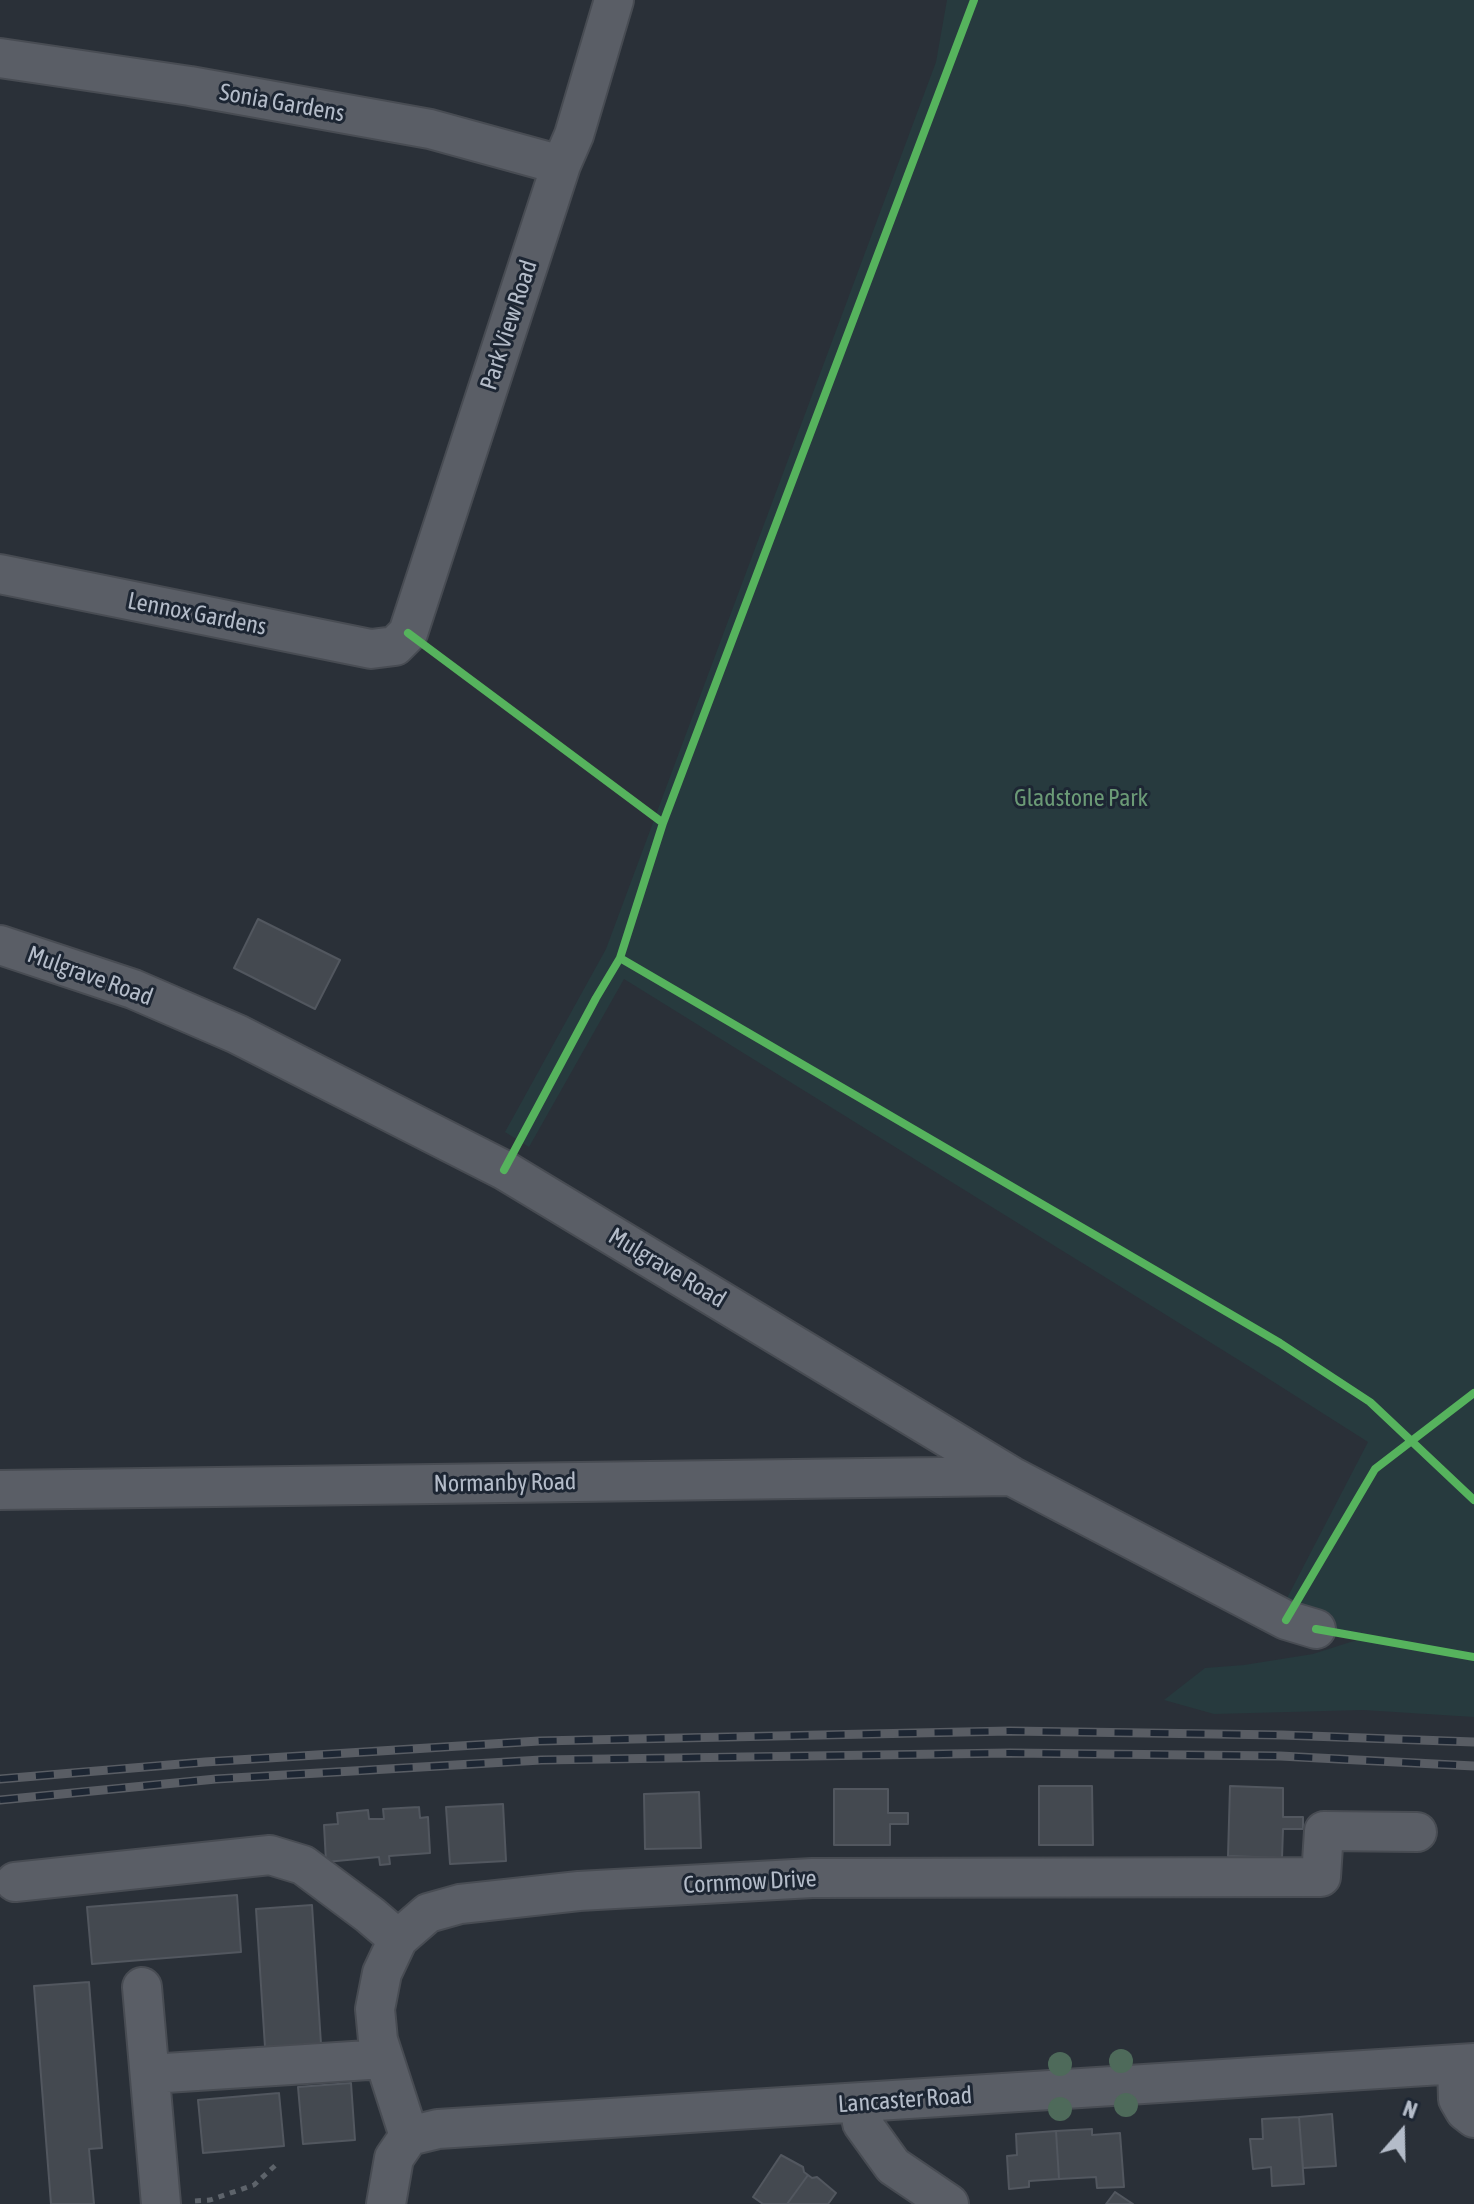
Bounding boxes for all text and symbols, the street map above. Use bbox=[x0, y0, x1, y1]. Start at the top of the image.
street label: Sonia Gardens bbox=[217, 78, 347, 128]
street label: Park View Road bbox=[474, 256, 544, 394]
street label: Lennox Gardens bbox=[125, 586, 269, 642]
park label: Gladstone Park bbox=[1014, 784, 1148, 812]
street label: Mulgrave Road bbox=[23, 940, 157, 1012]
street label: Mulgrave Road bbox=[603, 1222, 731, 1314]
street label: Normanby Road bbox=[433, 1467, 577, 1499]
street label: Cornmow Drive bbox=[683, 1864, 817, 1900]
street label: Lancaster Road bbox=[837, 2081, 973, 2119]
north arrow bbox=[1362, 2092, 1442, 2172]
text: N bbox=[1400, 2095, 1421, 2124]

